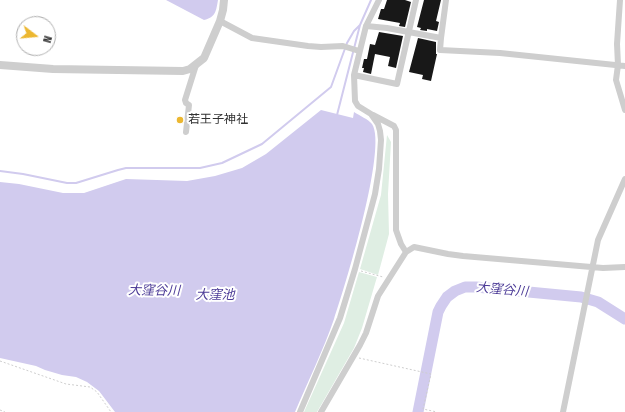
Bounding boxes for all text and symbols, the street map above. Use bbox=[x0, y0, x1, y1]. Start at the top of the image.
north arrow bbox=[16, 16, 56, 56]
text: N bbox=[40, 34, 54, 44]
place label: 若王子神社 bbox=[188, 113, 248, 127]
marker: 若王子神社 bbox=[175, 115, 185, 125]
water label: 大窪谷川 bbox=[475, 280, 529, 300]
water label: 大窪谷川 bbox=[128, 283, 180, 299]
water label: 大窪池 bbox=[196, 287, 234, 303]

